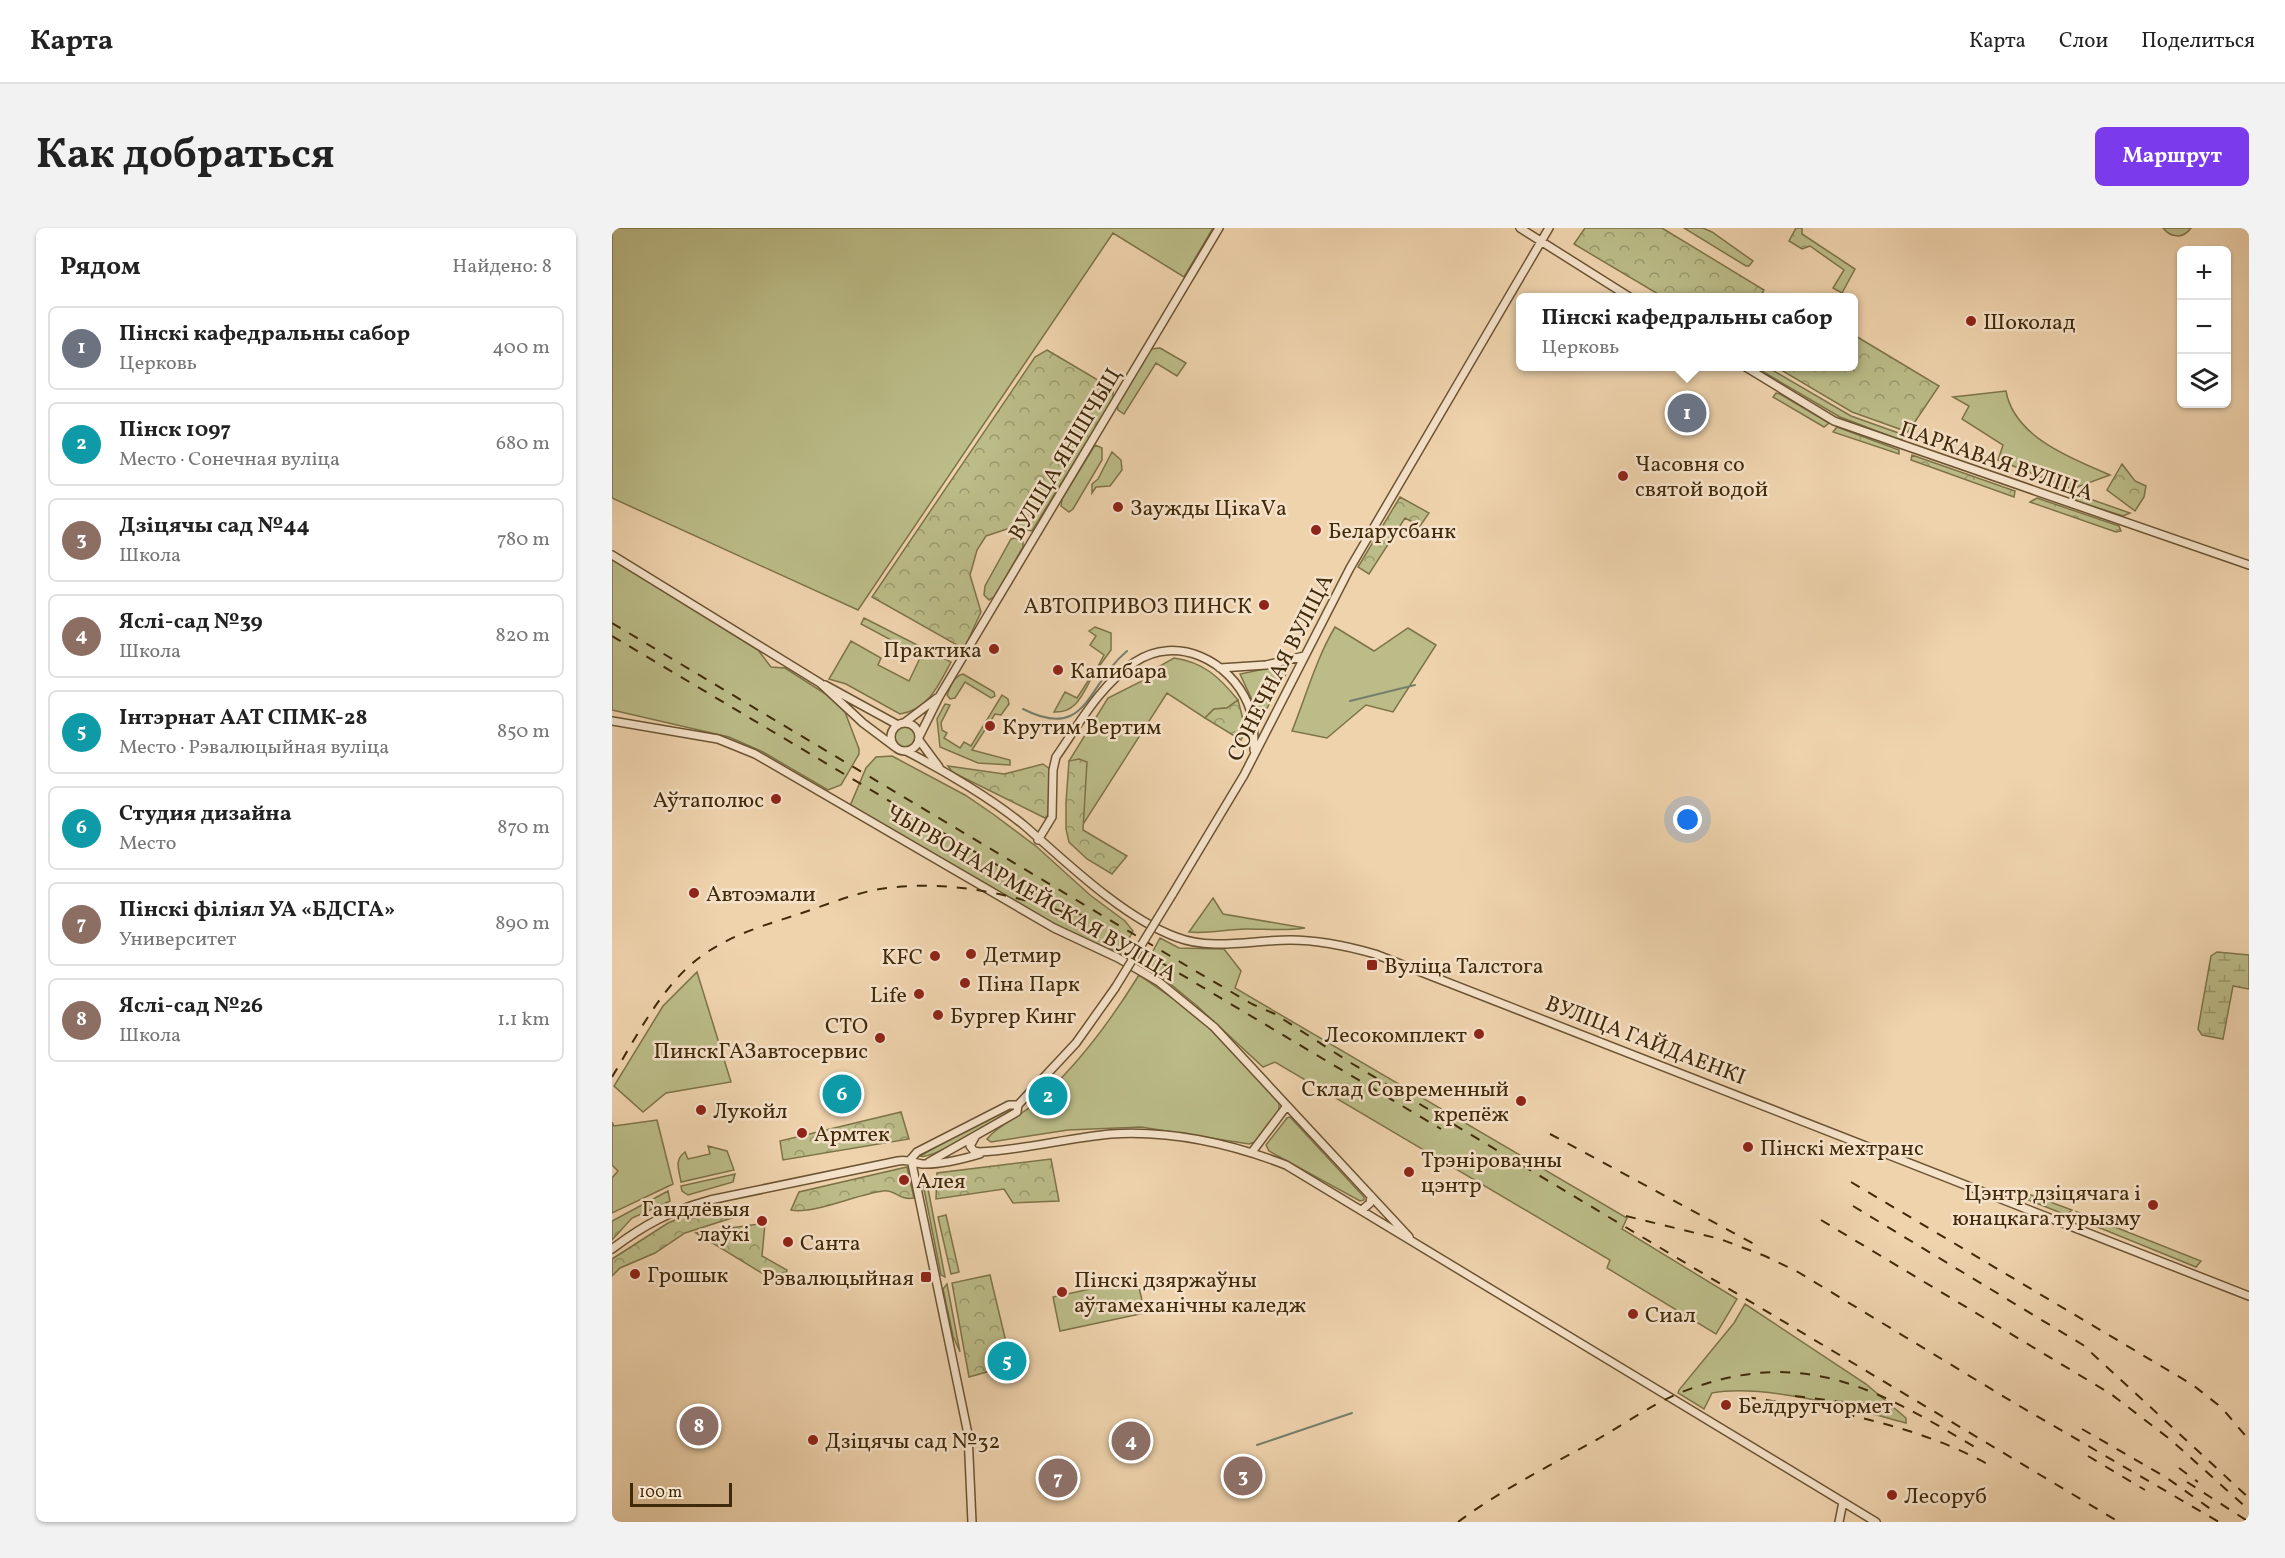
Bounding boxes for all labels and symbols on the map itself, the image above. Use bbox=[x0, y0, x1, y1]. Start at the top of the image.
place label: Шоколад bbox=[1983, 308, 2076, 339]
marker: Шоколад bbox=[1964, 314, 1978, 328]
street label: ВУЛІЦА ЯНІШЧЫЦ bbox=[1002, 362, 1130, 547]
pin: 1 bbox=[1668, 390, 1706, 435]
street label: ПАРКАВАЯ ВУЛІЦА bbox=[1895, 415, 2097, 510]
place label: Часовня со святой водой bbox=[1635, 450, 1768, 506]
marker: Часовня со святой водой bbox=[1616, 469, 1630, 483]
place label: Заужды ЦікаVа bbox=[1130, 494, 1287, 525]
marker: Заужды ЦікаVа bbox=[1111, 500, 1125, 514]
place label: Беларусбанк bbox=[1328, 517, 1456, 548]
marker: Беларусбанк bbox=[1309, 523, 1323, 537]
street label: СОНЕЧНАЯ ВУЛІЦА bbox=[1220, 569, 1342, 767]
place label: АВТОПРИВОЗ ПИНСК bbox=[1023, 592, 1252, 623]
marker: АВТОПРИВОЗ ПИНСК bbox=[1257, 598, 1271, 612]
place label: Практика bbox=[883, 636, 982, 667]
marker: Практика bbox=[987, 642, 1001, 656]
place label: Капибара bbox=[1070, 657, 1168, 688]
marker: Капибара bbox=[1051, 663, 1065, 677]
place label: Крутим Вертим bbox=[1002, 713, 1161, 744]
marker: Крутим Вертим bbox=[983, 719, 997, 733]
place label: Аўтаполюс bbox=[653, 786, 764, 817]
marker: Аўтаполюс bbox=[769, 792, 783, 806]
street label: ЧЫРВОНААРМЕЙСКАЯ ВУЛІЦА bbox=[879, 798, 1182, 990]
your location bbox=[1673, 805, 1702, 834]
place label: Автоэмали bbox=[706, 880, 816, 911]
marker: Автоэмали bbox=[687, 886, 701, 900]
place label: Детмир bbox=[983, 941, 1061, 972]
place label: KFC bbox=[881, 943, 923, 974]
marker: Детмир bbox=[964, 947, 978, 961]
marker: KFC bbox=[928, 949, 942, 963]
place label: Вуліца Талстога bbox=[1384, 952, 1544, 983]
marker: Вуліца Талстога bbox=[1365, 958, 1379, 972]
place label: Піна Парк bbox=[977, 970, 1080, 1001]
marker: Піна Парк bbox=[958, 976, 972, 990]
place label: Life bbox=[870, 981, 907, 1012]
marker: Life bbox=[912, 987, 926, 1001]
street label: ВУЛІЦА ГАЙДАЕНКІ bbox=[1540, 989, 1750, 1094]
place label: Бургер Кинг bbox=[950, 1002, 1077, 1033]
marker: Бургер Кинг bbox=[931, 1008, 945, 1022]
place label: СТО ПинскГАЗавтосервис bbox=[654, 1012, 868, 1068]
place label: Лесокомплект bbox=[1324, 1021, 1467, 1052]
marker: Лесокомплект bbox=[1472, 1027, 1486, 1041]
marker: СТО ПинскГАЗавтосервис bbox=[873, 1031, 887, 1045]
pin: 6 bbox=[822, 1072, 862, 1116]
pin: 2 bbox=[1028, 1074, 1068, 1118]
place label: Склад Современный крепёж bbox=[1302, 1075, 1509, 1131]
marker: Склад Современный крепёж bbox=[1514, 1094, 1528, 1108]
place label: Лукойл bbox=[713, 1097, 788, 1128]
marker: Лукойл bbox=[694, 1103, 708, 1117]
place label: Армтек bbox=[814, 1120, 890, 1151]
marker: Армтек bbox=[795, 1126, 809, 1140]
place label: Пінскі мехтранс bbox=[1760, 1134, 1924, 1165]
marker: Пінскі мехтранс bbox=[1741, 1140, 1755, 1154]
place label: Трэніровачны цэнтр bbox=[1421, 1146, 1562, 1202]
marker: Трэніровачны цэнтр bbox=[1402, 1165, 1416, 1179]
place label: Алея bbox=[916, 1167, 965, 1198]
marker: Алея bbox=[897, 1173, 911, 1187]
place label: Цэнтр дзіцячага і юнацкага турызму bbox=[1952, 1179, 2141, 1235]
place label: Гандлёвыя лаўкі bbox=[642, 1195, 750, 1251]
marker: Цэнтр дзіцячага і юнацкага турызму bbox=[2146, 1198, 2160, 1212]
marker: Гандлёвыя лаўкі bbox=[755, 1214, 769, 1228]
place label: Санта bbox=[800, 1229, 861, 1260]
marker: Санта bbox=[781, 1235, 795, 1249]
place label: Грошык bbox=[647, 1261, 729, 1292]
place label: Рэвалюцыйная bbox=[762, 1264, 914, 1295]
place label: Пінскі дзяржаўны аўтамеханічны каледж bbox=[1074, 1266, 1306, 1322]
marker: Грошык bbox=[628, 1267, 642, 1281]
marker: Рэвалюцыйная bbox=[919, 1270, 933, 1284]
marker: Пінскі дзяржаўны аўтамеханічны каледж bbox=[1055, 1285, 1069, 1299]
place label: Сиал bbox=[1645, 1301, 1696, 1332]
marker: Сиал bbox=[1626, 1307, 1640, 1321]
pin: 5 bbox=[988, 1338, 1026, 1384]
place label: Белдругчормет bbox=[1738, 1392, 1893, 1423]
marker: Белдругчормет bbox=[1719, 1398, 1733, 1412]
pin: 8 bbox=[680, 1404, 718, 1448]
pin: 4 bbox=[1112, 1418, 1150, 1464]
place label: Дзіцячы сад №32 bbox=[825, 1427, 1000, 1458]
marker: Дзіцячы сад №32 bbox=[806, 1433, 820, 1447]
pin: 3 bbox=[1224, 1454, 1262, 1498]
pin: 7 bbox=[1038, 1456, 1078, 1500]
scale bar bbox=[630, 1480, 732, 1508]
place label: Лесоруб bbox=[1904, 1482, 1987, 1513]
marker: Лесоруб bbox=[1885, 1488, 1899, 1502]

